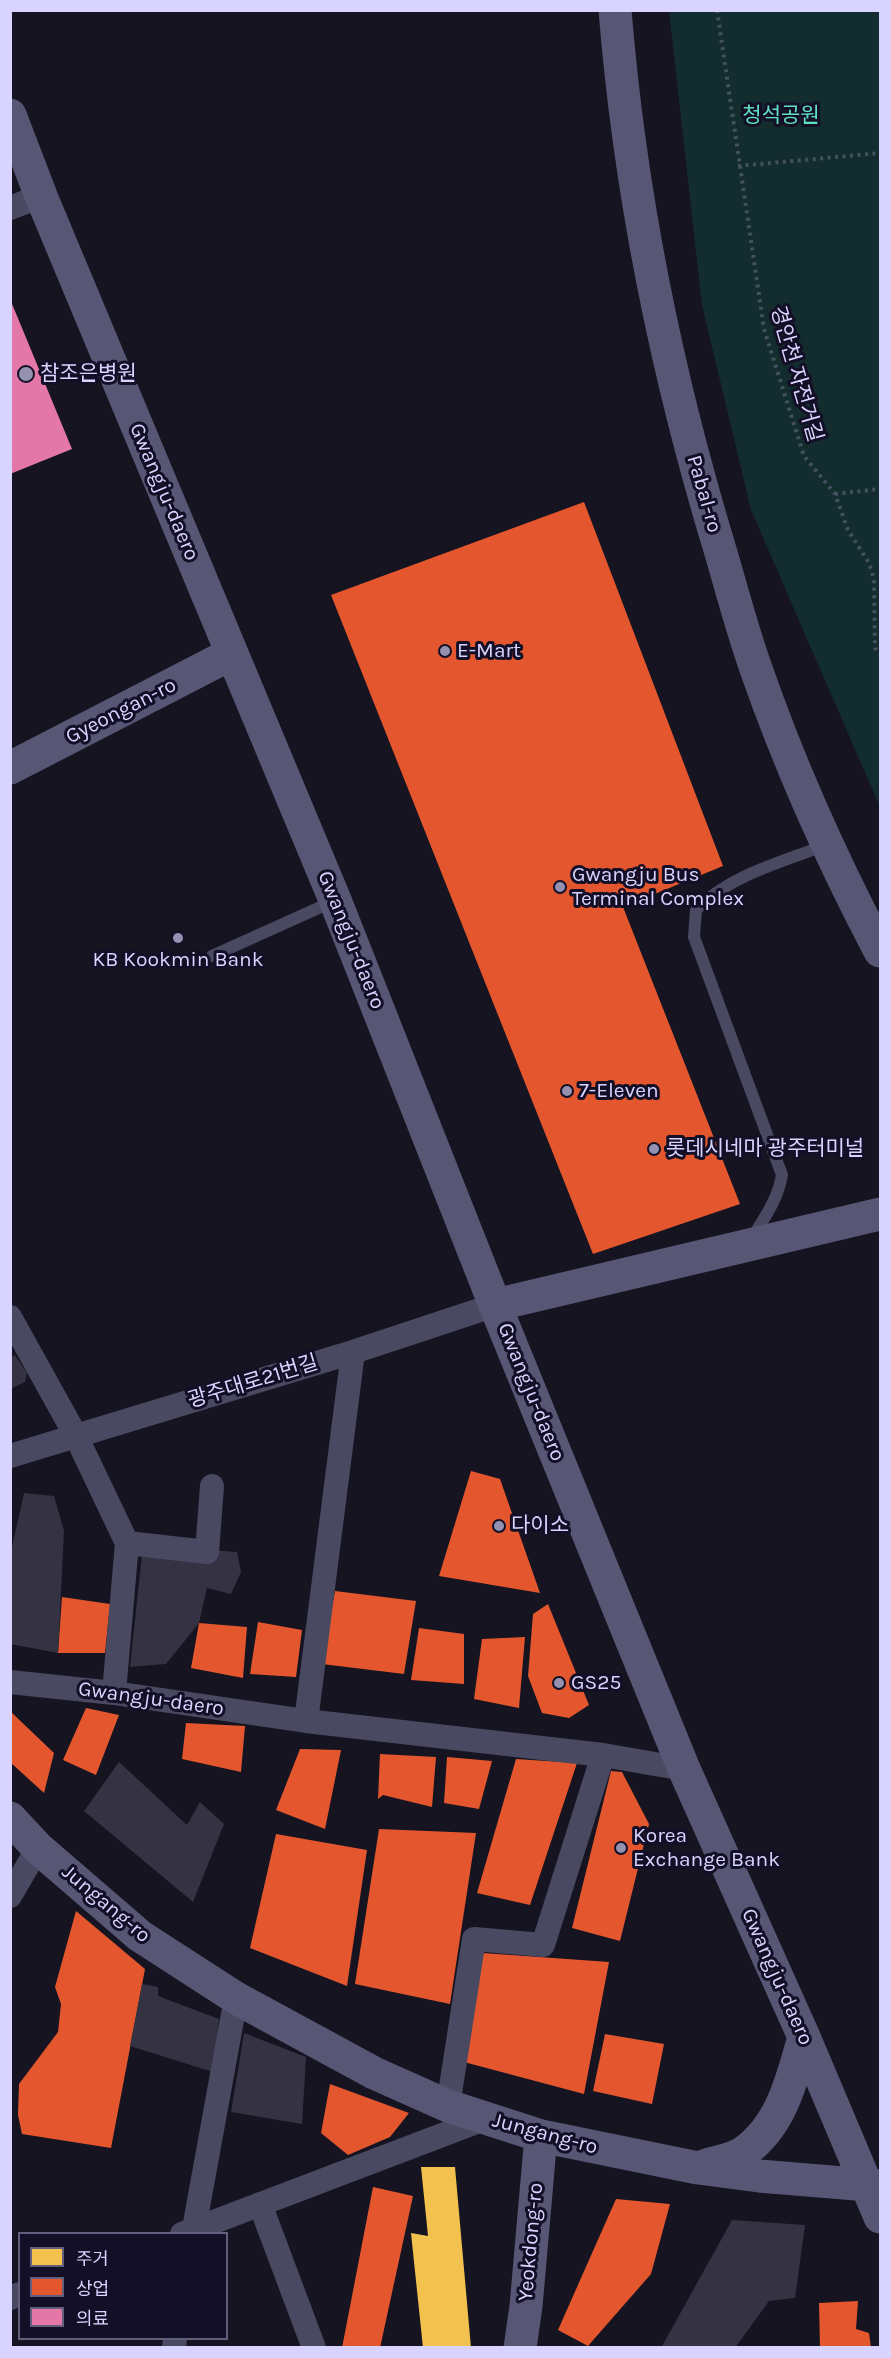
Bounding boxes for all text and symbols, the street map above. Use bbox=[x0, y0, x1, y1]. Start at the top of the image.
park label: 청석공원 bbox=[742, 103, 820, 129]
street label: 경안천 자전거길 bbox=[765, 303, 827, 445]
place label: 참조은병원 bbox=[40, 361, 137, 387]
marker: 참조은병원 bbox=[17, 365, 35, 383]
street label: Gwangju-daero bbox=[124, 420, 204, 564]
street label: Pabal-ro bbox=[681, 452, 727, 536]
place label: E-Mart bbox=[457, 638, 521, 664]
marker: E-Mart bbox=[438, 644, 452, 658]
street label: Gyeongan-ro bbox=[62, 672, 180, 750]
place label: Gwangju Bus Terminal Complex bbox=[572, 862, 744, 912]
street label: Gwangju-daero bbox=[312, 867, 390, 1013]
marker: Gwangju Bus Terminal Complex bbox=[553, 880, 567, 894]
marker: KB Kookmin Bank bbox=[171, 931, 185, 945]
place label: KB Kookmin Bank bbox=[92, 947, 264, 973]
place label: 7-Eleven bbox=[579, 1078, 659, 1104]
marker: 7-Eleven bbox=[560, 1084, 574, 1098]
place label: 롯데시네마 광주터미널 bbox=[666, 1136, 864, 1162]
marker: 롯데시네마 광주터미널 bbox=[647, 1142, 661, 1156]
street label: Gwangju-daero bbox=[492, 1319, 570, 1465]
street label: 광주대로21번길 bbox=[185, 1350, 321, 1414]
place label: 다이소 bbox=[511, 1513, 569, 1539]
marker: 다이소 bbox=[492, 1519, 506, 1533]
place label: GS25 bbox=[571, 1670, 621, 1696]
street label: Gwangju-daero bbox=[77, 1676, 225, 1722]
marker: GS25 bbox=[552, 1676, 566, 1690]
place label: Korea Exchange Bank bbox=[633, 1823, 780, 1873]
marker: Korea Exchange Bank bbox=[614, 1841, 628, 1855]
street label: Jungang-ro bbox=[56, 1860, 156, 1948]
street label: Gwangju-daero bbox=[736, 1905, 818, 2049]
street label: Jungang-ro bbox=[489, 2108, 601, 2160]
street label: Yeokdong-ro bbox=[513, 2182, 549, 2302]
legend bbox=[18, 2232, 228, 2340]
text: 주거 bbox=[76, 2248, 109, 2270]
text: 상업 bbox=[76, 2278, 109, 2300]
text: 의료 bbox=[76, 2308, 109, 2330]

